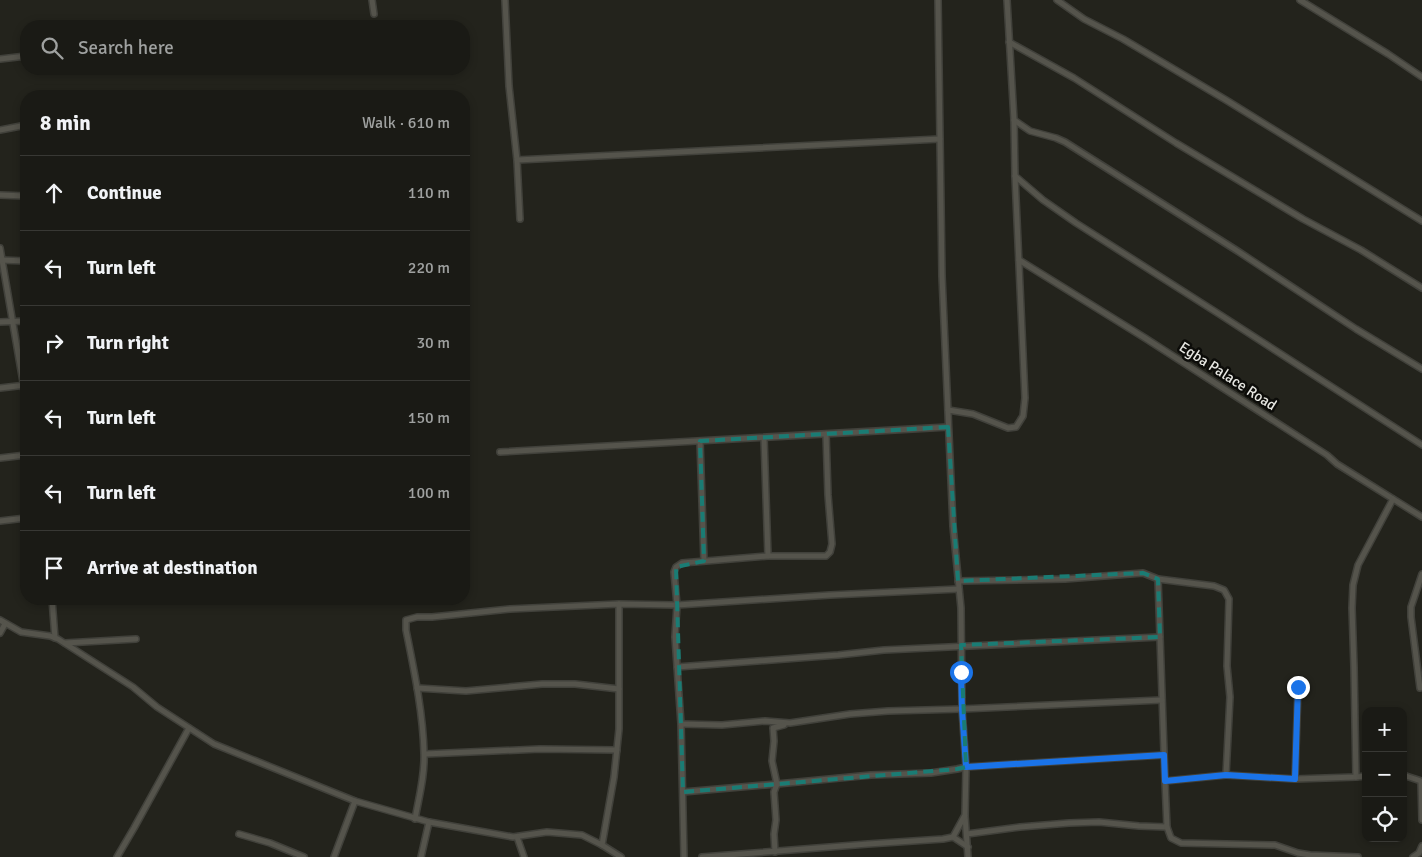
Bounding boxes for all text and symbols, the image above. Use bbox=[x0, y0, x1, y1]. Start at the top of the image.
search box bbox=[20, 20, 470, 75]
icon: search bbox=[38, 34, 66, 62]
text: Search here bbox=[78, 36, 174, 60]
text: 8 min bbox=[40, 110, 91, 136]
text: Walk · 610 m bbox=[362, 113, 450, 133]
icon: ahead bbox=[40, 179, 68, 207]
text: Continue bbox=[87, 181, 162, 205]
text: 110 m bbox=[408, 183, 450, 203]
icon: left bbox=[40, 254, 68, 282]
text: Turn left bbox=[87, 256, 156, 280]
text: 220 m bbox=[408, 258, 450, 278]
icon: right bbox=[40, 329, 68, 357]
text: Turn right bbox=[87, 331, 169, 355]
text: 30 m bbox=[416, 333, 450, 353]
street label: Egba Palace Road bbox=[1176, 338, 1280, 414]
icon: left bbox=[40, 404, 68, 432]
text: Turn left bbox=[87, 406, 156, 430]
text: 150 m bbox=[408, 408, 450, 428]
icon: left bbox=[40, 479, 68, 507]
text: Turn left bbox=[87, 481, 156, 505]
text: 100 m bbox=[408, 483, 450, 503]
icon: arrive bbox=[40, 554, 68, 582]
text: Arrive at destination bbox=[87, 556, 258, 580]
route start bbox=[950, 661, 973, 684]
route end bbox=[1287, 676, 1310, 699]
map controls bbox=[1362, 707, 1407, 842]
button: + bbox=[1362, 707, 1407, 752]
button: − bbox=[1362, 752, 1407, 797]
button: locate bbox=[1362, 797, 1407, 842]

